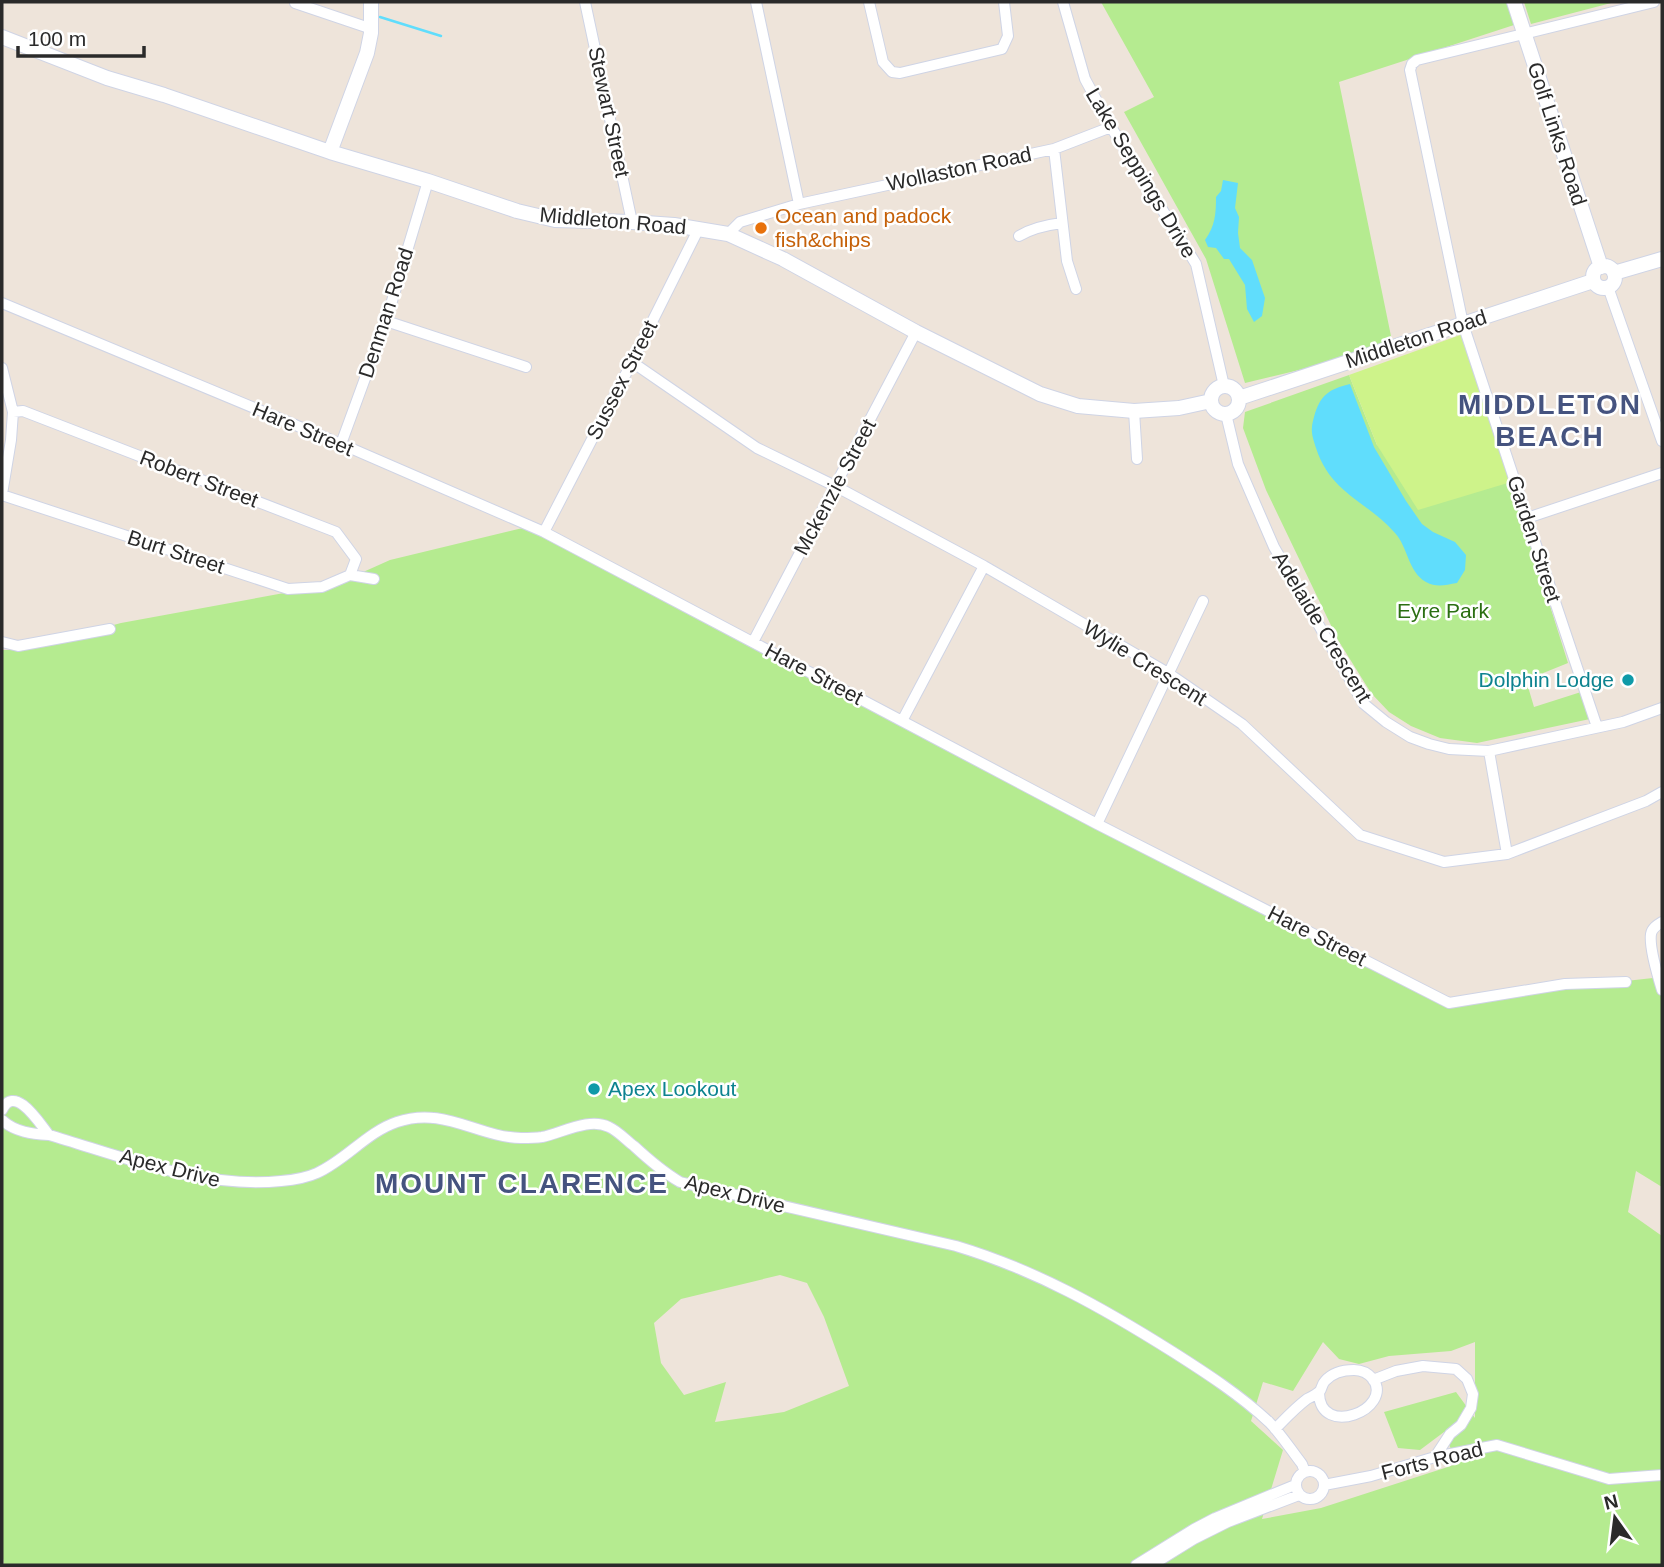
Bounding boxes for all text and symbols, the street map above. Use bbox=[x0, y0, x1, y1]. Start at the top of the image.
scale bar bbox=[18, 14, 144, 58]
text: 100 m bbox=[28, 27, 86, 50]
street label: Stewart Street bbox=[584, 44, 635, 180]
street label: Golf Links Road bbox=[1523, 59, 1591, 208]
street label: Lake Seppings Drive bbox=[1082, 84, 1201, 262]
street label: Wollaston Road bbox=[884, 142, 1034, 195]
street label: Middleton Road bbox=[539, 203, 687, 238]
place label: Ocean and padock fish&chips bbox=[775, 204, 952, 251]
marker: Ocean and padock fish&chips bbox=[753, 220, 769, 236]
street label: Denman Road bbox=[354, 245, 417, 381]
street label: Middleton Road bbox=[1342, 305, 1489, 372]
street label: Sussex Street bbox=[582, 316, 662, 443]
district label: MIDDLETON BEACH bbox=[1458, 389, 1642, 452]
street label: Hare Street bbox=[249, 397, 357, 460]
street label: Mckenzie Street bbox=[789, 415, 880, 559]
street label: Robert Street bbox=[137, 445, 262, 512]
street label: Garden Street bbox=[1503, 473, 1566, 605]
street label: Burt Street bbox=[125, 525, 228, 578]
street label: Adelaide Crescent bbox=[1268, 547, 1377, 706]
park label: Eyre Park bbox=[1397, 599, 1490, 622]
street label: Wylie Crescent bbox=[1079, 615, 1211, 710]
street label: Hare Street bbox=[761, 638, 867, 709]
place label: Dolphin Lodge bbox=[1479, 668, 1614, 691]
marker: Dolphin Lodge bbox=[1620, 672, 1636, 688]
street label: Hare Street bbox=[1264, 901, 1370, 970]
place label: Apex Lookout bbox=[608, 1077, 737, 1100]
marker: Apex Lookout bbox=[586, 1081, 602, 1097]
street label: Apex Drive bbox=[118, 1144, 223, 1191]
district label: MOUNT CLARENCE bbox=[375, 1168, 669, 1199]
street label: Apex Drive bbox=[683, 1170, 788, 1217]
street label: Forts Road bbox=[1379, 1437, 1485, 1484]
north arrow bbox=[1580, 1483, 1650, 1553]
text: N bbox=[1602, 1490, 1620, 1514]

